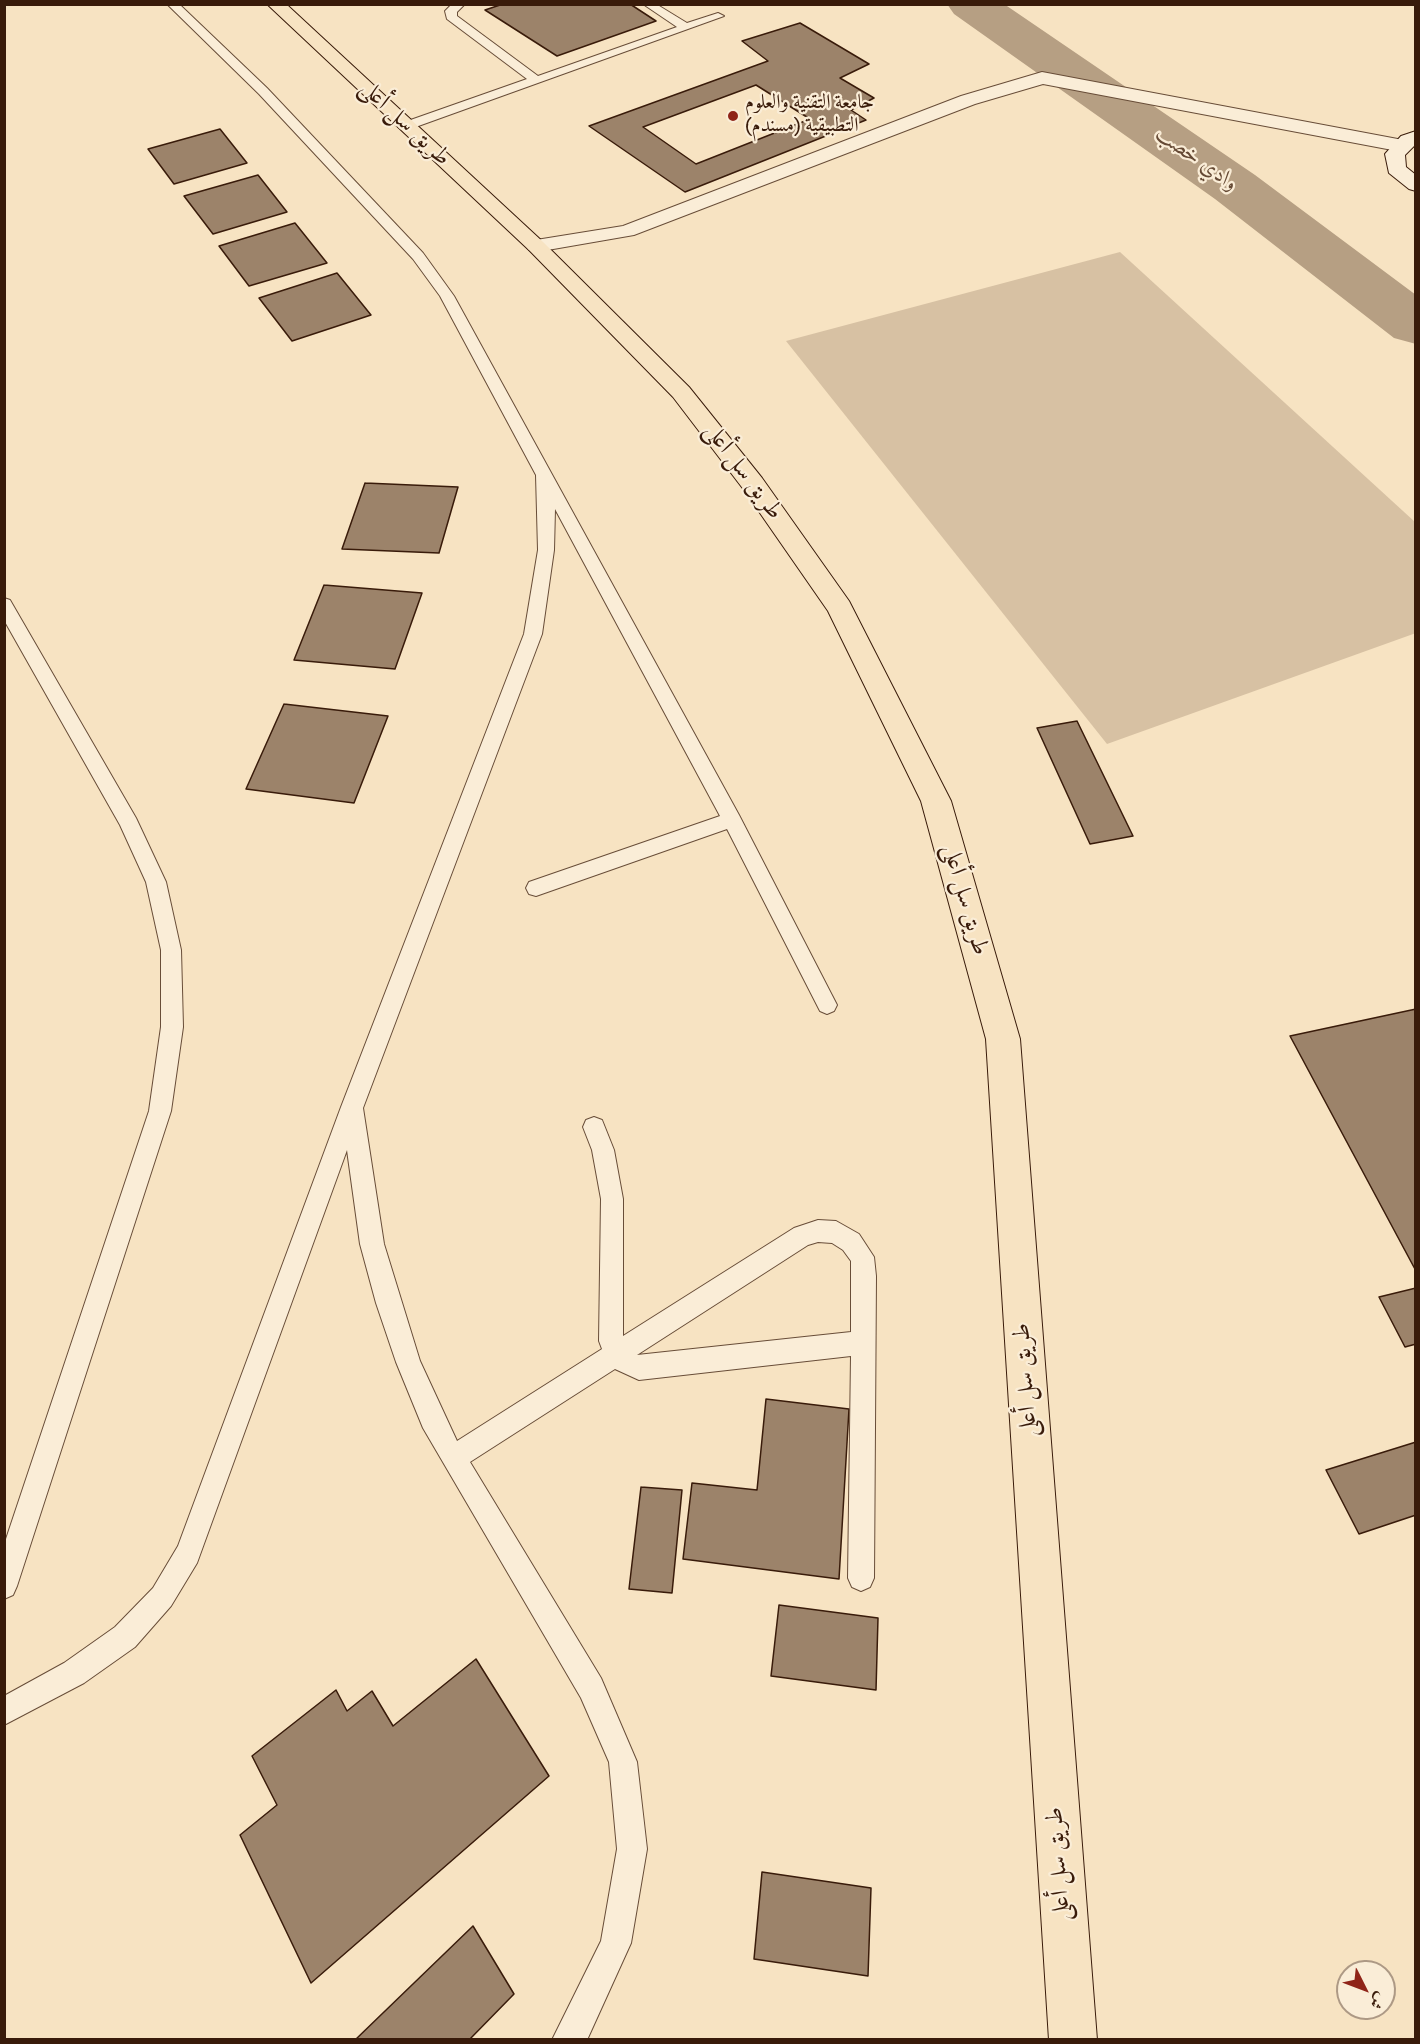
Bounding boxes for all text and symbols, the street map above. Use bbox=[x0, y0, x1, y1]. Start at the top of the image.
street label: طريق سل أعلى bbox=[352, 75, 456, 173]
place label: جامعة التقنية والعلوم التطبيقية (مسندم) bbox=[745, 92, 874, 139]
marker: جامعة التقنية والعلوم التطبيقية (مسندم) bbox=[726, 109, 740, 123]
water label: وادي خصب bbox=[1150, 122, 1242, 198]
street label: طريق سل أعلى bbox=[696, 418, 788, 526]
street label: طريق سل أعلى bbox=[934, 841, 994, 959]
street label: طريق سل أعلى bbox=[1009, 1322, 1045, 1438]
street label: طريق سل أعلى bbox=[1042, 1806, 1078, 1922]
north arrow bbox=[1336, 1960, 1396, 2020]
text: ش bbox=[1365, 1988, 1391, 2013]

